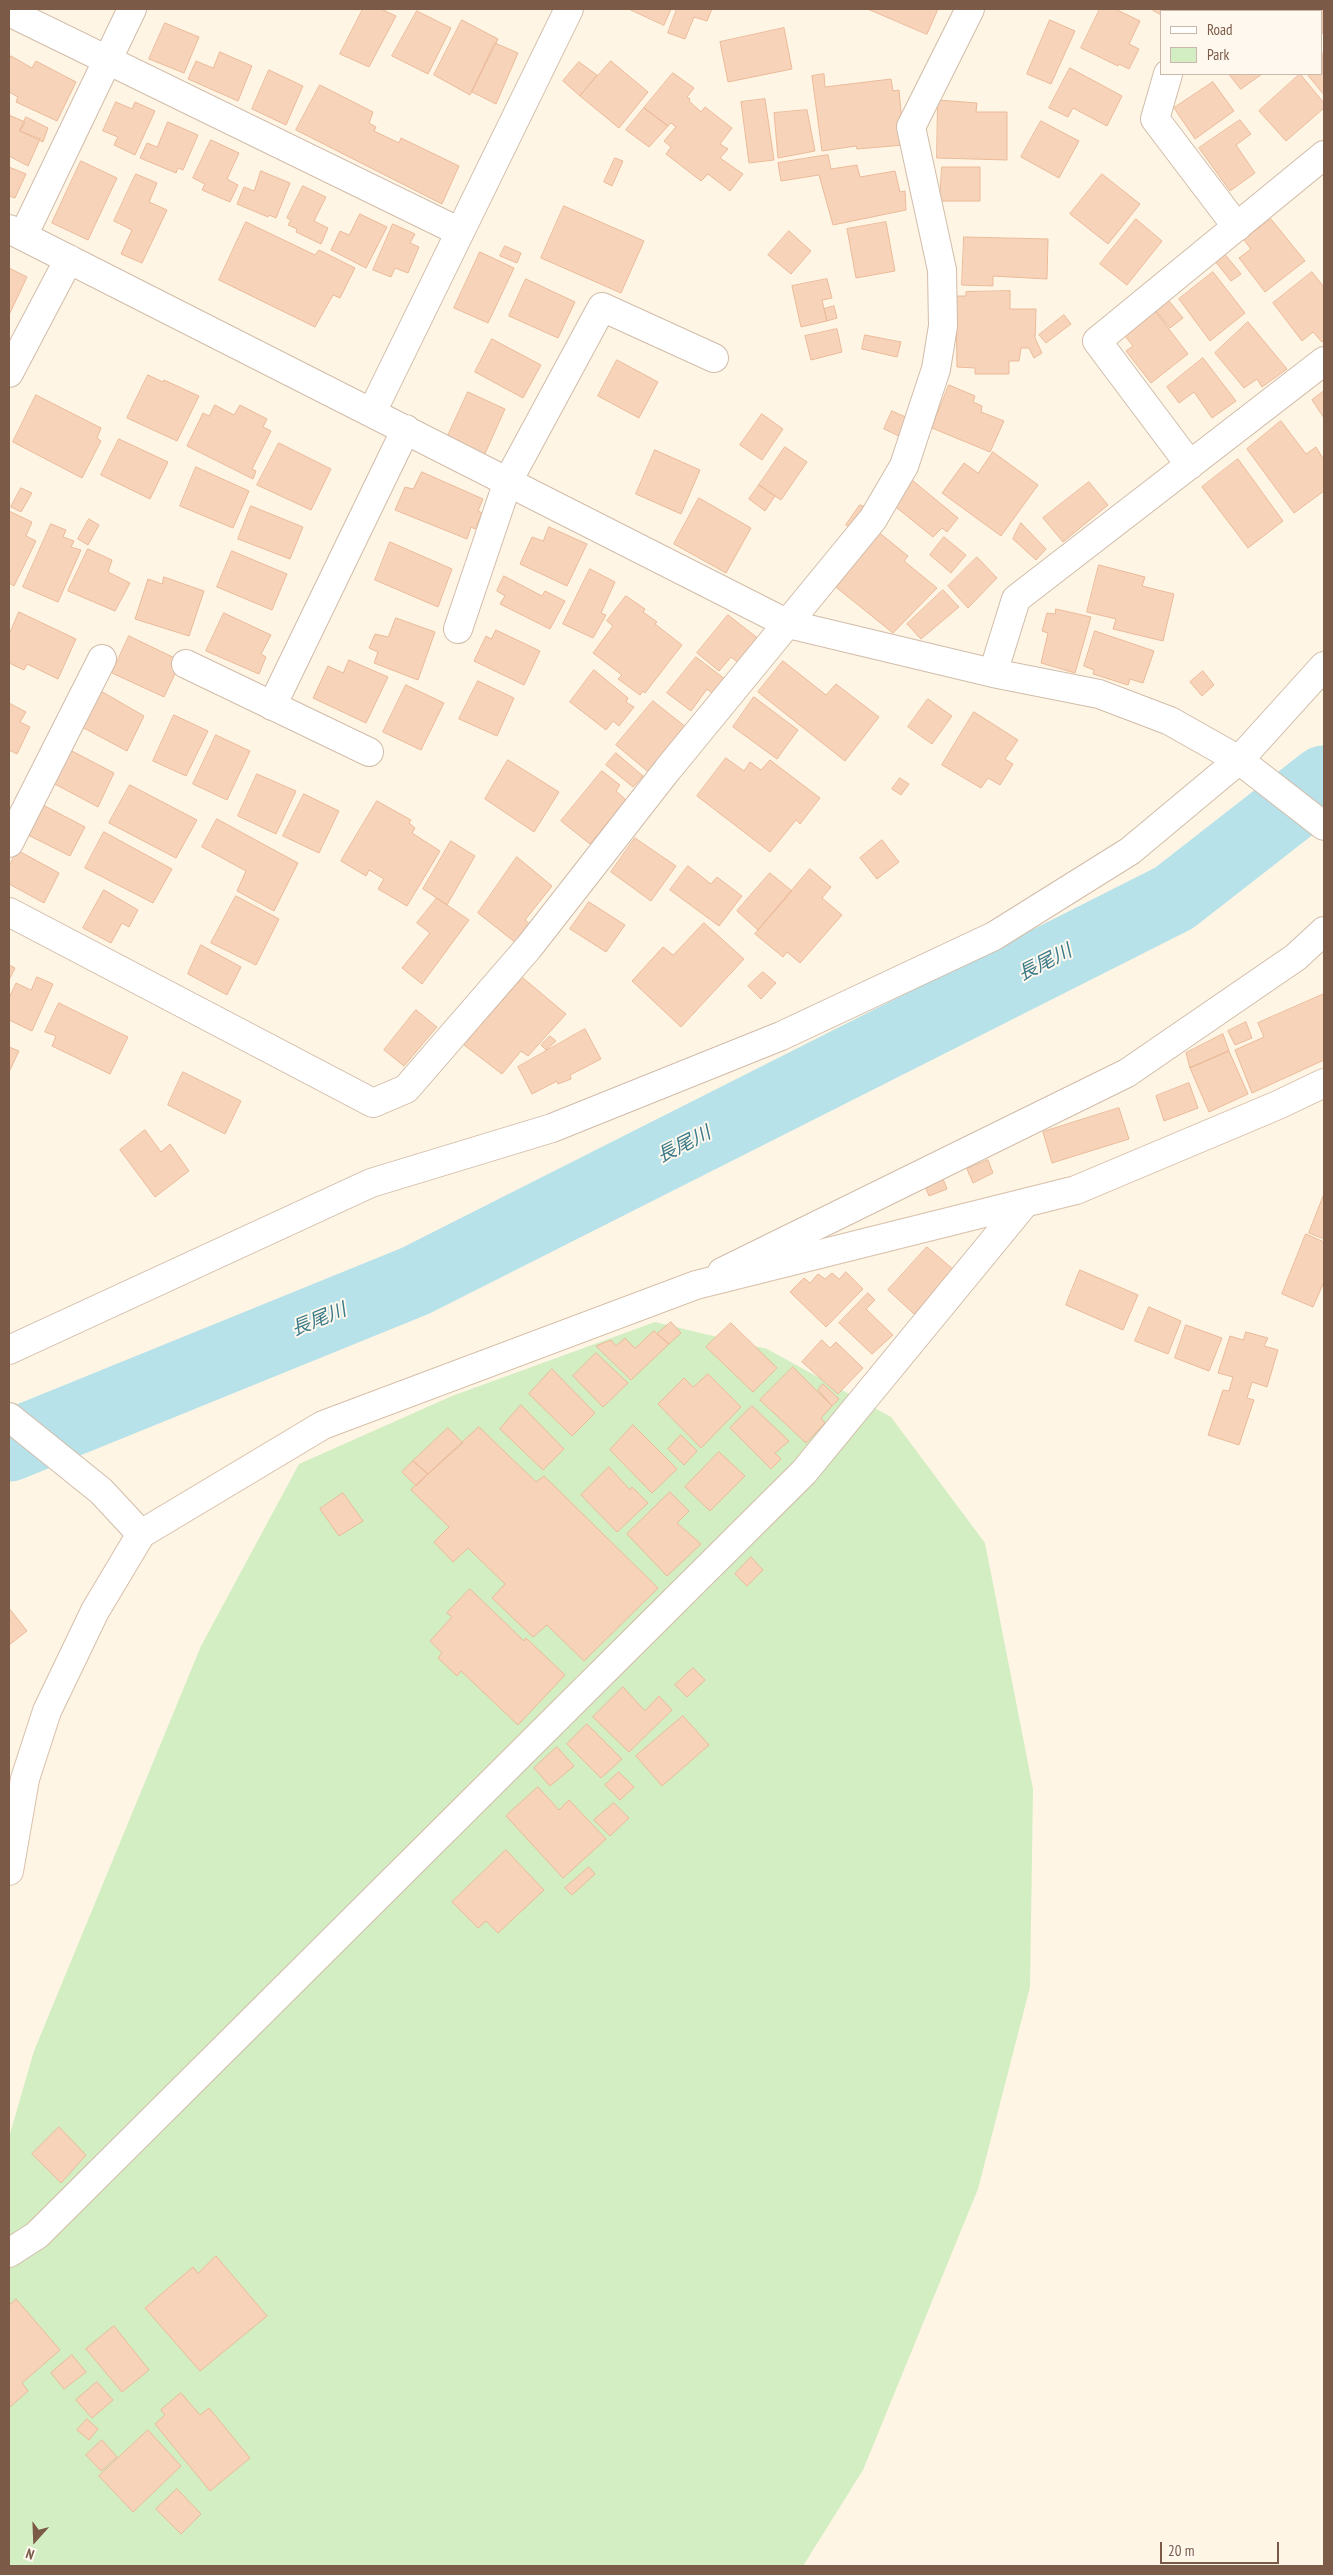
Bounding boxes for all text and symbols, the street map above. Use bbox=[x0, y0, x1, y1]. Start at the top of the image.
legend bbox=[1160, 10, 1323, 75]
text: Road bbox=[1207, 20, 1233, 39]
text: Park bbox=[1207, 45, 1229, 64]
water label: 長尾川 bbox=[1014, 940, 1076, 986]
water label: 長尾川 bbox=[653, 1122, 715, 1168]
water label: 長尾川 bbox=[288, 1299, 350, 1341]
north arrow bbox=[10, 2515, 60, 2565]
scale bar bbox=[1163, 2532, 1282, 2564]
text: 20 m bbox=[1168, 2541, 1194, 2560]
text: N bbox=[23, 2544, 37, 2564]

